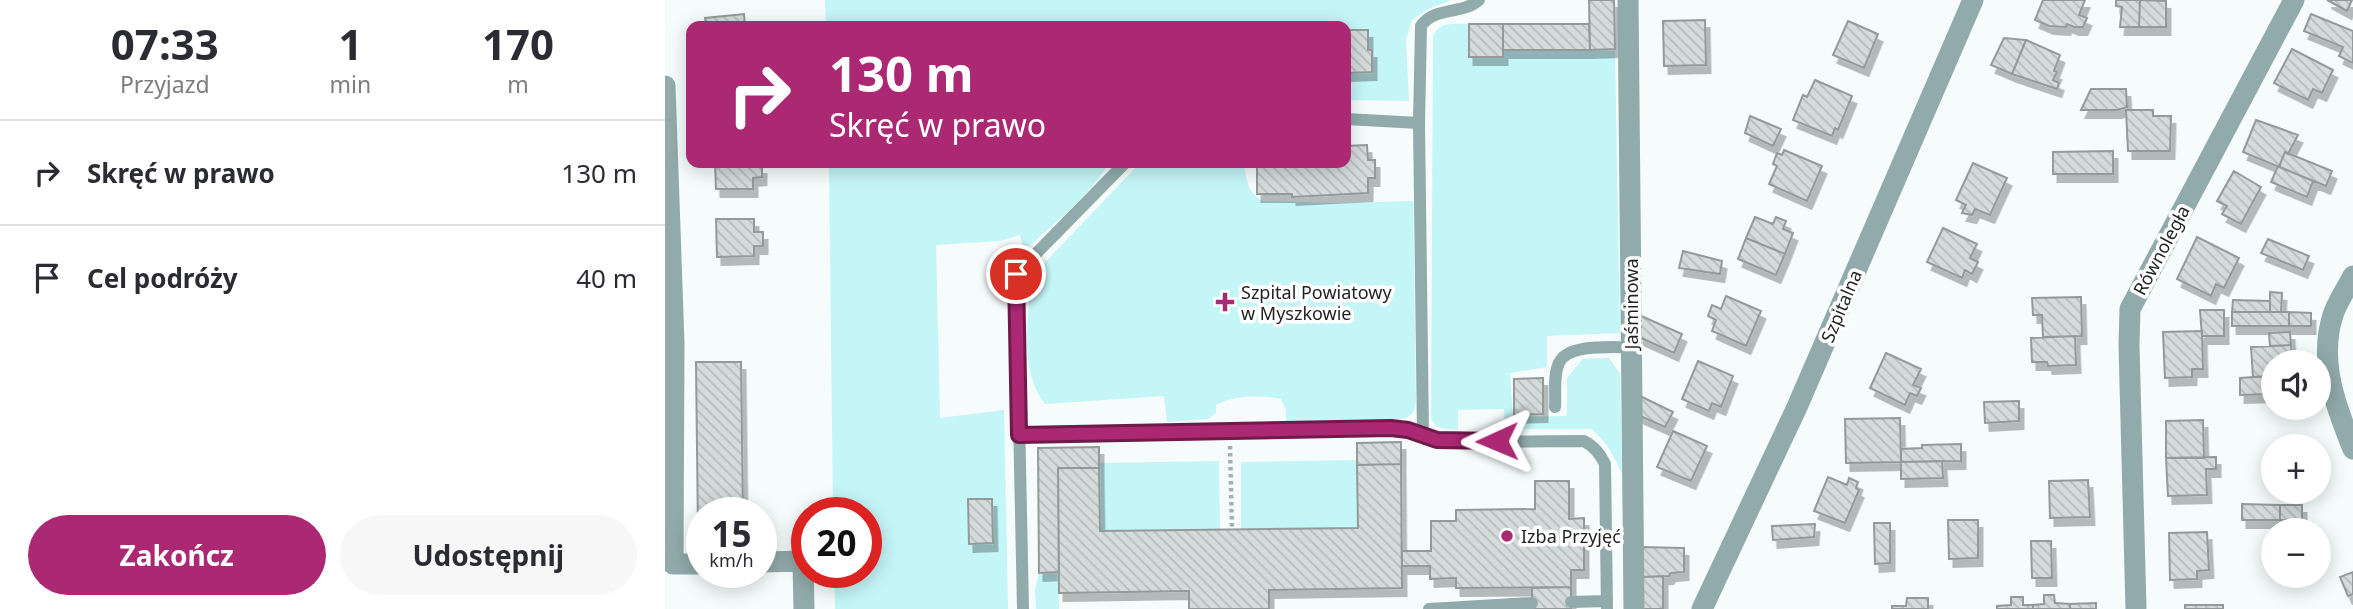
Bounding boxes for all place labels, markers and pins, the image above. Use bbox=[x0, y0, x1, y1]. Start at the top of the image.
pin bbox=[986, 244, 1046, 304]
place label: Szpital Powiatowy w Myszkowie bbox=[1241, 280, 1392, 325]
marker: Szpital Powiatowy w Myszkowie bbox=[1215, 292, 1235, 312]
place label: Izba Przyjęć bbox=[1521, 524, 1621, 548]
marker: Izba Przyjęć bbox=[1499, 528, 1515, 544]

